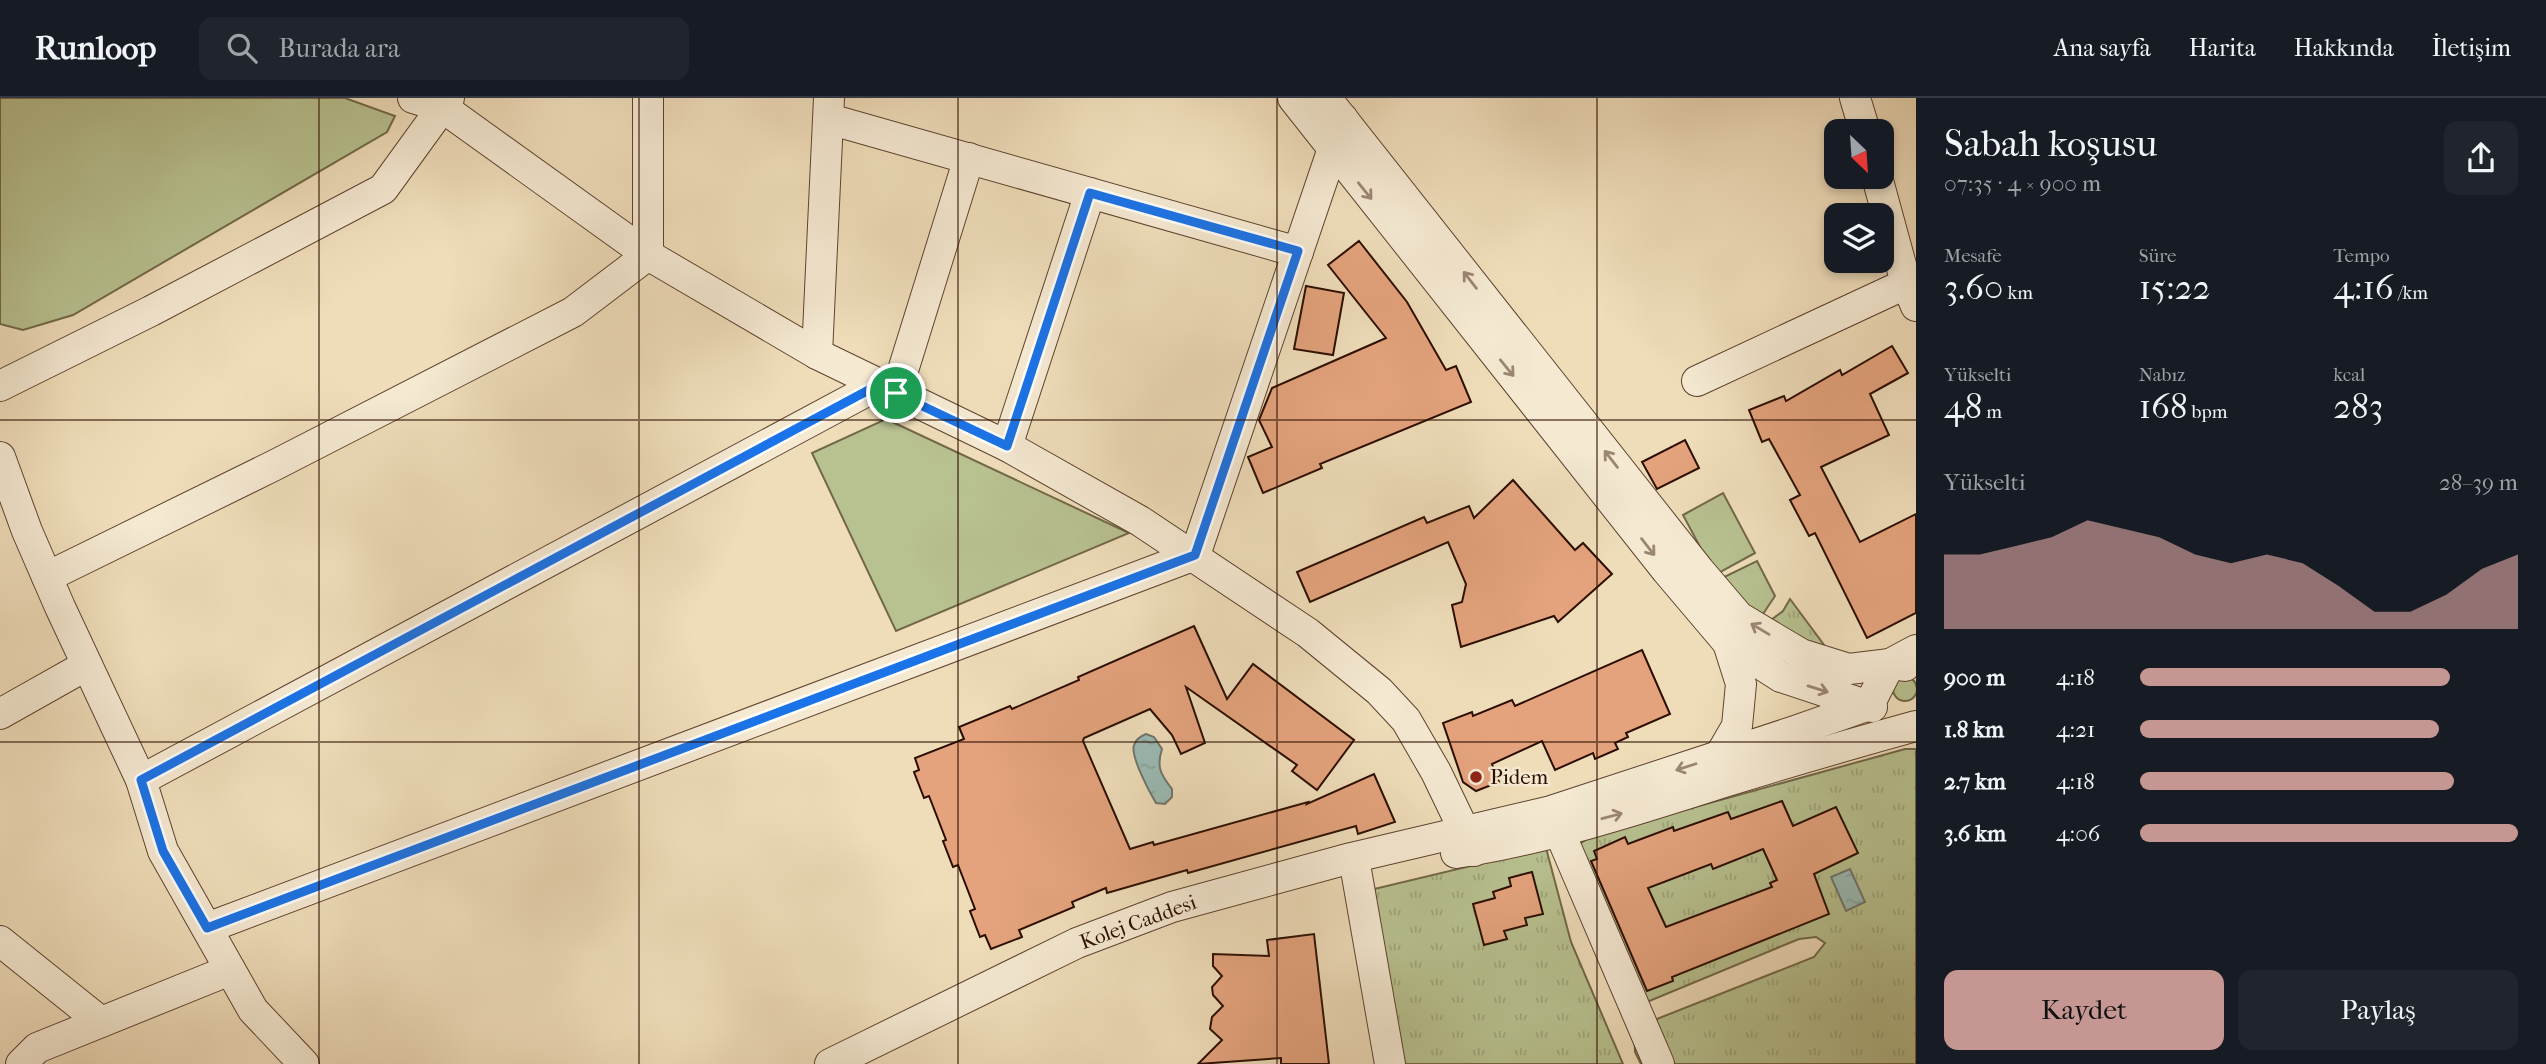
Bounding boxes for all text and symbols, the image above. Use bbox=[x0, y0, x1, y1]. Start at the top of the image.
search box bbox=[199, 17, 689, 80]
text: Runloop bbox=[35, 29, 157, 68]
icon: search bbox=[223, 29, 261, 67]
text: Burada ara bbox=[279, 33, 400, 64]
text: Ana sayfa bbox=[2054, 34, 2151, 62]
text: Harita bbox=[2189, 34, 2256, 62]
text: Hakkında bbox=[2294, 34, 2394, 62]
text: İletişim bbox=[2432, 34, 2511, 62]
north arrow bbox=[1824, 119, 1894, 189]
map controls bbox=[1824, 119, 1894, 273]
text: Sabah koşusu bbox=[1944, 121, 2157, 166]
button: share bbox=[2444, 121, 2518, 195]
text: 07:35 · 4 × 900 m bbox=[1944, 170, 2101, 197]
one-way arrow bbox=[1357, 181, 1372, 199]
button: layers bbox=[1824, 203, 1894, 273]
text: Mesafe bbox=[1944, 245, 2002, 267]
text: Süre bbox=[2139, 245, 2177, 267]
text: Tempo bbox=[2333, 245, 2390, 267]
text: 3.60 bbox=[1944, 267, 2003, 308]
text: 15:22 bbox=[2139, 267, 2211, 308]
text: 4:16 bbox=[2333, 267, 2394, 308]
one-way arrow bbox=[1462, 272, 1478, 290]
text: km bbox=[2003, 282, 2033, 304]
text: /km bbox=[2394, 282, 2428, 304]
one-way arrow bbox=[1500, 358, 1515, 377]
pin bbox=[866, 363, 926, 423]
text: Yükselti bbox=[1944, 364, 2011, 386]
text: Nabız bbox=[2139, 364, 2185, 386]
text: kcal bbox=[2333, 364, 2365, 386]
icon: arrive bbox=[877, 374, 915, 412]
text: 48 bbox=[1944, 386, 1982, 427]
text: 168 bbox=[2139, 386, 2188, 427]
text: 283 bbox=[2333, 386, 2383, 427]
text: m bbox=[1982, 401, 2002, 423]
text: bpm bbox=[2188, 401, 2228, 423]
one-way arrow bbox=[1603, 450, 1618, 468]
text: Yükselti bbox=[1944, 469, 2025, 496]
text: 28–39 m bbox=[2439, 469, 2518, 496]
one-way arrow bbox=[1641, 537, 1656, 555]
one-way arrow bbox=[1750, 622, 1770, 636]
text: 900 m bbox=[1944, 664, 2006, 691]
text: 4:18 bbox=[2056, 664, 2095, 691]
one-way arrow bbox=[1807, 683, 1829, 696]
text: 1.8 km bbox=[1944, 716, 2004, 743]
text: 4:21 bbox=[2056, 716, 2095, 743]
one-way arrow bbox=[1675, 762, 1697, 775]
place label: Pidem bbox=[1490, 765, 1549, 789]
text: 2.7 km bbox=[1944, 768, 2006, 795]
text: 4:18 bbox=[2056, 768, 2095, 795]
marker: Pidem bbox=[1468, 769, 1484, 785]
one-way arrow bbox=[1600, 809, 1622, 822]
text: 3.6 km bbox=[1944, 820, 2006, 847]
text: 4:06 bbox=[2056, 820, 2100, 847]
street label: Kolej Caddesi bbox=[1076, 890, 1200, 954]
button: Kaydet bbox=[1944, 970, 2224, 1050]
button: Paylaş bbox=[2238, 970, 2518, 1050]

